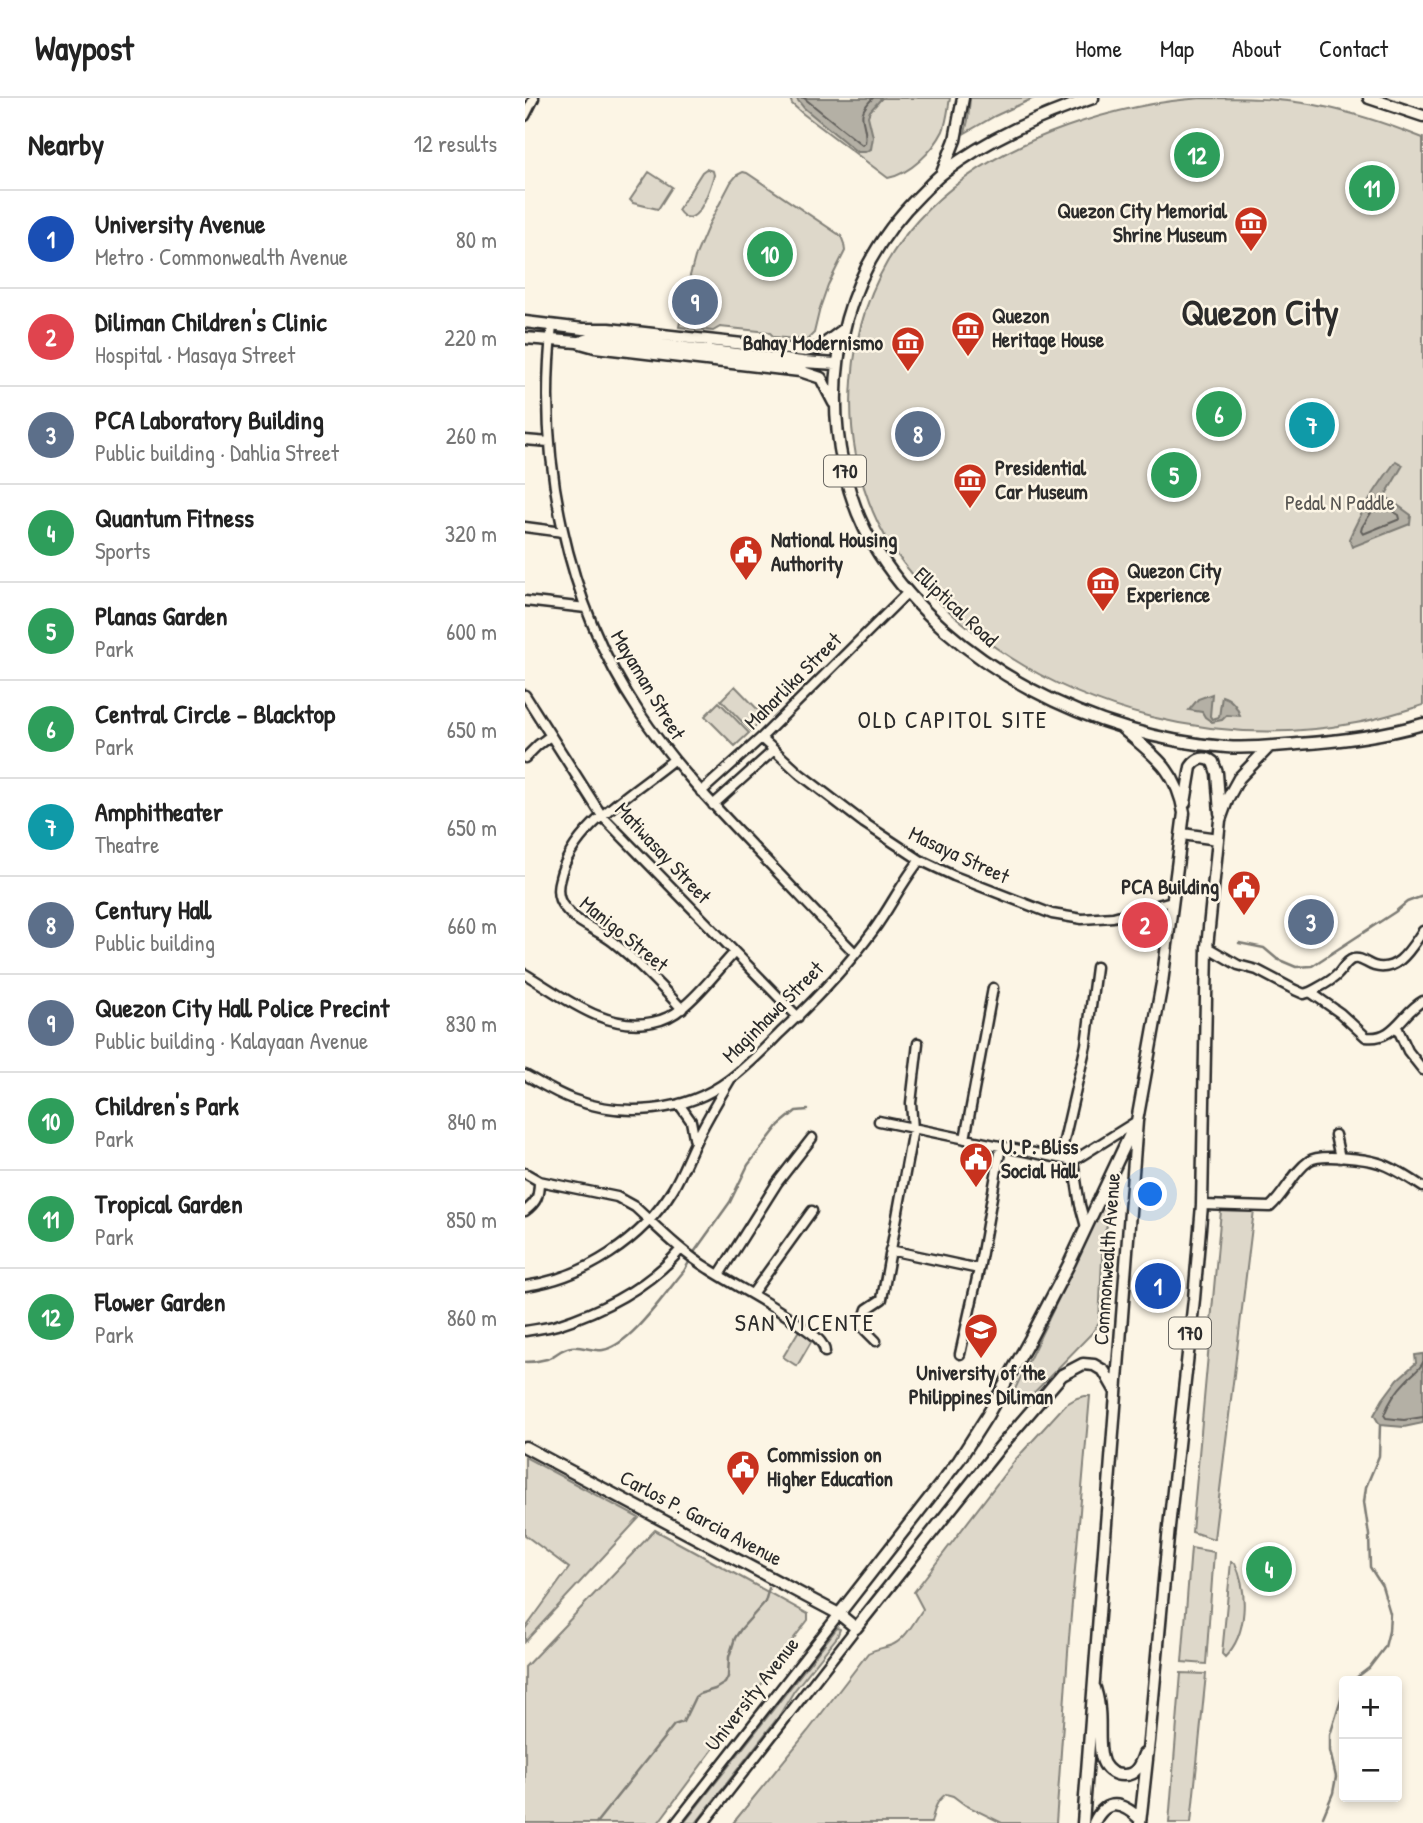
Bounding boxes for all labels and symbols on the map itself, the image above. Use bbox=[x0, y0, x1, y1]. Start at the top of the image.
pin: 12 bbox=[1174, 129, 1220, 181]
pin: 11 bbox=[1349, 162, 1395, 214]
place label: Quezon City Memorial Shrine Museum bbox=[1057, 196, 1227, 249]
museum icon: Quezon City Memorial Shrine Museum bbox=[1232, 204, 1270, 253]
pin: 10 bbox=[747, 228, 793, 280]
pin: 9 bbox=[672, 276, 718, 328]
district label: Quezon City bbox=[1181, 289, 1339, 337]
place label: Quezon Heritage House bbox=[992, 301, 1105, 355]
museum icon: Quezon Heritage House bbox=[949, 309, 987, 358]
museum icon: Bahay Modernismo bbox=[889, 324, 927, 373]
place label: Bahay Modernismo bbox=[743, 328, 884, 358]
pin: 6 bbox=[1196, 388, 1242, 440]
pin: 7 bbox=[1289, 399, 1335, 451]
pin: 8 bbox=[895, 408, 941, 460]
pin: 5 bbox=[1151, 449, 1197, 501]
place label: Presidential Car Museum bbox=[995, 453, 1088, 506]
road number: 170 bbox=[824, 456, 866, 486]
museum icon: Presidential Car Museum bbox=[951, 461, 989, 510]
park label: Pedal N Paddle bbox=[1285, 488, 1395, 517]
place label: National Housing Authority bbox=[771, 525, 897, 579]
public building icon: National Housing Authority bbox=[727, 533, 765, 582]
place label: Quezon City Experience bbox=[1127, 556, 1222, 610]
street label: Elliptical Road bbox=[908, 560, 1005, 653]
museum icon: Quezon City Experience bbox=[1084, 564, 1122, 613]
street label: Mayaman Street bbox=[604, 624, 693, 746]
street label: Maharlika Street bbox=[738, 625, 848, 736]
district label: OLD CAPITOL SITE bbox=[858, 703, 1048, 735]
street label: Matiwasay Street bbox=[609, 795, 719, 910]
street label: Masaya Street bbox=[904, 819, 1015, 891]
public building icon: PCA Building bbox=[1225, 868, 1263, 917]
place label: PCA Building bbox=[1121, 872, 1219, 902]
street label: Manigo Street bbox=[574, 889, 675, 979]
pin: 3 bbox=[1288, 896, 1334, 948]
pin: 2 bbox=[1122, 899, 1168, 951]
street label: Maginhawa Street bbox=[715, 954, 830, 1069]
place label: U. P. Bliss Social Hall bbox=[1001, 1132, 1079, 1185]
public building icon: U. P. Bliss Social Hall bbox=[957, 1140, 995, 1189]
street label: Commonwealth Avenue bbox=[1086, 1172, 1127, 1346]
your location bbox=[1133, 1177, 1167, 1211]
pin: 1 bbox=[1135, 1260, 1181, 1312]
district label: SAN VICENTE bbox=[735, 1306, 875, 1338]
school or university icon: University of the Philippines Diliman bbox=[962, 1311, 1000, 1360]
road number: 170 bbox=[1169, 1317, 1211, 1348]
place label: University of the Philippines Diliman bbox=[909, 1358, 1053, 1412]
place label: Commission on Higher Education bbox=[767, 1440, 893, 1494]
public building icon: Commission on Higher Education bbox=[724, 1448, 762, 1497]
street label: Carlos P. Garcia Avenue bbox=[615, 1463, 787, 1573]
pin: 4 bbox=[1246, 1543, 1292, 1595]
street label: University Avenue bbox=[698, 1631, 805, 1757]

